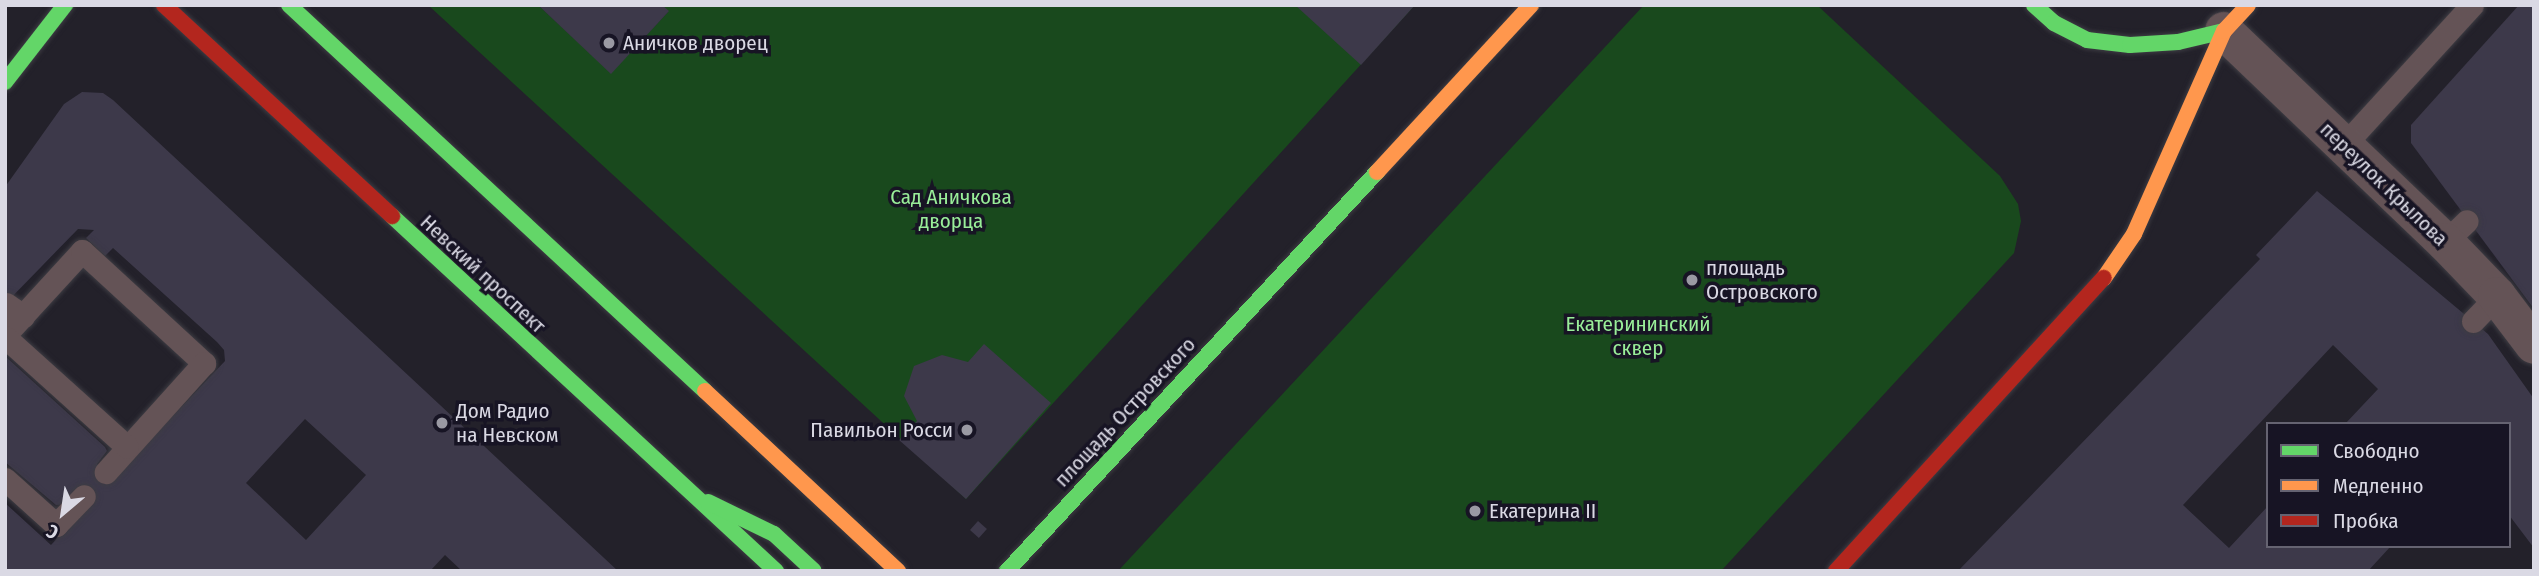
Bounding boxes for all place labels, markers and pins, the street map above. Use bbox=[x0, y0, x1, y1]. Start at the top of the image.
place label: Аничков дворец bbox=[623, 30, 768, 56]
marker: Аничков дворец bbox=[601, 35, 617, 51]
place label: площадь Островского bbox=[1706, 255, 1818, 305]
marker: площадь Островского bbox=[1684, 272, 1700, 288]
place label: Дом Радио на Невском bbox=[456, 398, 558, 448]
marker: Дом Радио на Невском bbox=[434, 415, 450, 431]
place label: Павильон Росси bbox=[810, 417, 953, 443]
marker: Павильон Росси bbox=[959, 422, 975, 438]
place label: Екатерина II bbox=[1489, 498, 1596, 524]
marker: Екатерина II bbox=[1467, 503, 1483, 519]

